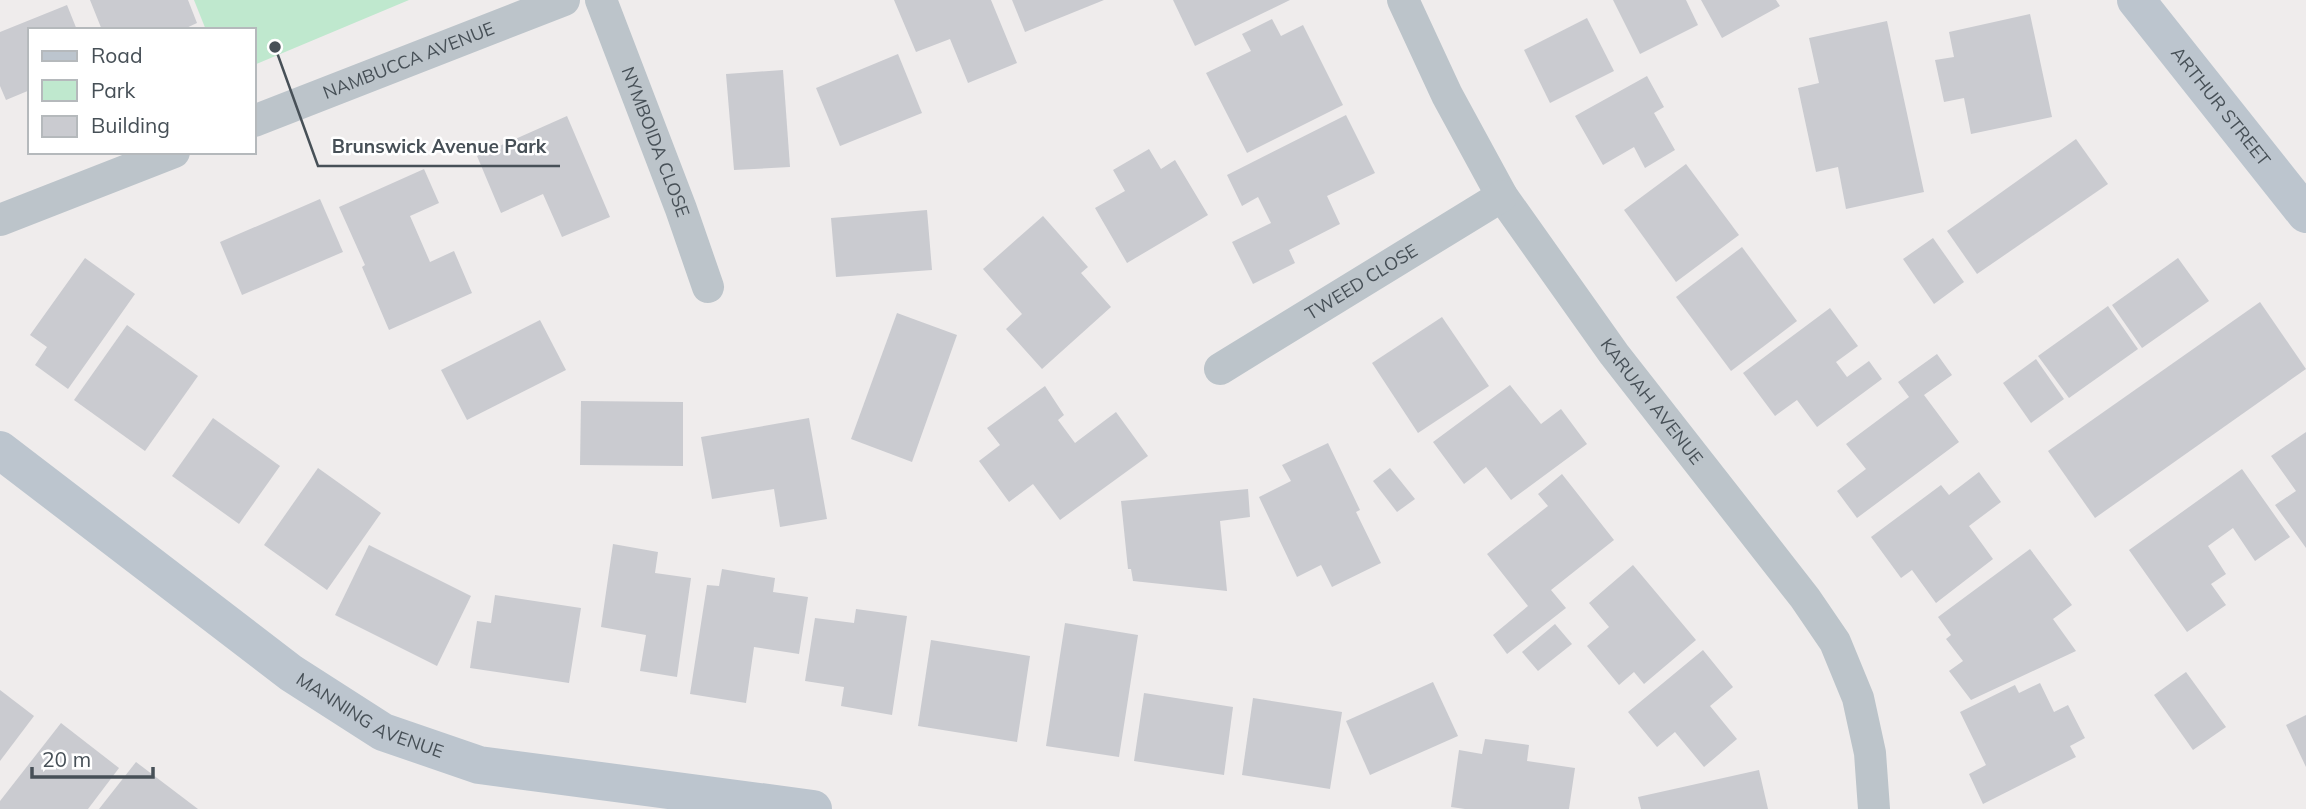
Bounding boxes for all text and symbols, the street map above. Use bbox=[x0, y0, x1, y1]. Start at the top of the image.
street label: NAMBUCCA AVENUE bbox=[319, 16, 497, 104]
legend bbox=[28, 28, 256, 154]
text: Road bbox=[91, 42, 142, 68]
street label: ARTHUR STREET bbox=[2166, 42, 2276, 171]
street label: NYMBOIDA CLOSE bbox=[617, 63, 695, 220]
text: Park bbox=[91, 77, 135, 103]
text: Building bbox=[91, 112, 170, 138]
callout: Brunswick Avenue Park bbox=[318, 126, 560, 166]
text: Brunswick Avenue Park bbox=[332, 134, 547, 158]
street label: TWEED CLOSE bbox=[1301, 239, 1422, 325]
street label: KARUAH AVENUE bbox=[1596, 334, 1708, 469]
street label: MANNING AVENUE bbox=[292, 667, 447, 763]
scale bar bbox=[32, 736, 152, 780]
text: 20 m bbox=[42, 746, 91, 772]

